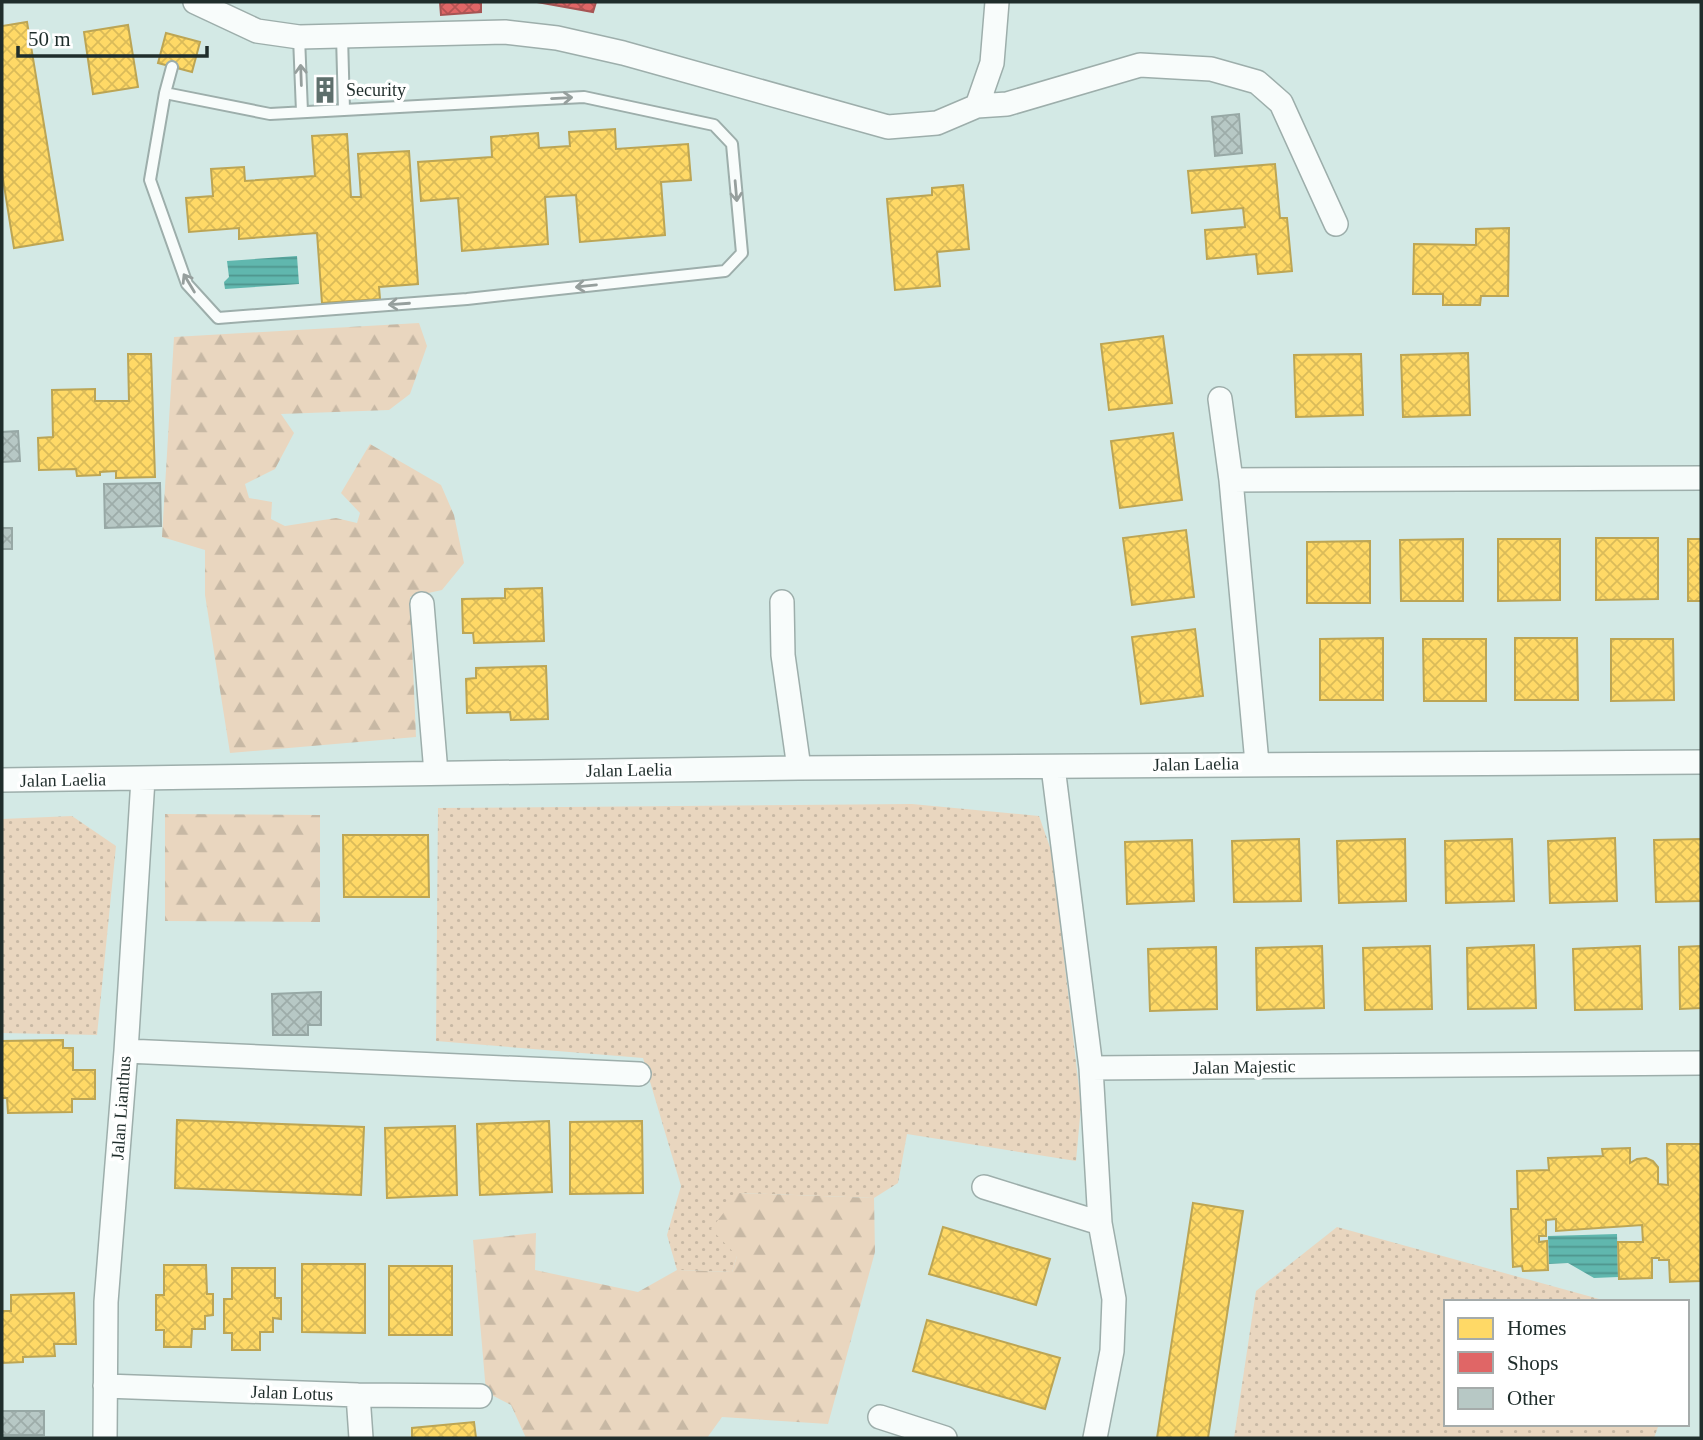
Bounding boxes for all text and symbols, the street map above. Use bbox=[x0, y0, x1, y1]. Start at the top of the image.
scale bar bbox=[18, 14, 206, 58]
text: 50 m bbox=[28, 27, 71, 51]
one-way arrow bbox=[294, 64, 307, 87]
building icon: Security bbox=[310, 75, 340, 105]
place label: Security bbox=[346, 80, 406, 100]
one-way arrow bbox=[550, 92, 573, 105]
one-way arrow bbox=[730, 179, 743, 201]
one-way arrow bbox=[182, 273, 196, 293]
one-way arrow bbox=[575, 280, 598, 293]
one-way arrow bbox=[388, 298, 411, 311]
street label: Jalan Laelia bbox=[1153, 753, 1239, 775]
street label: Jalan Laelia bbox=[586, 759, 672, 781]
street label: Jalan Laelia bbox=[20, 769, 106, 791]
street label: Jalan Lianthus bbox=[107, 1055, 135, 1161]
street label: Jalan Majestic bbox=[1192, 1056, 1296, 1078]
legend bbox=[1444, 1300, 1689, 1426]
text: Homes bbox=[1507, 1316, 1567, 1340]
text: Shops bbox=[1507, 1351, 1558, 1375]
street label: Jalan Lotus bbox=[250, 1382, 334, 1404]
text: Other bbox=[1507, 1386, 1555, 1410]

